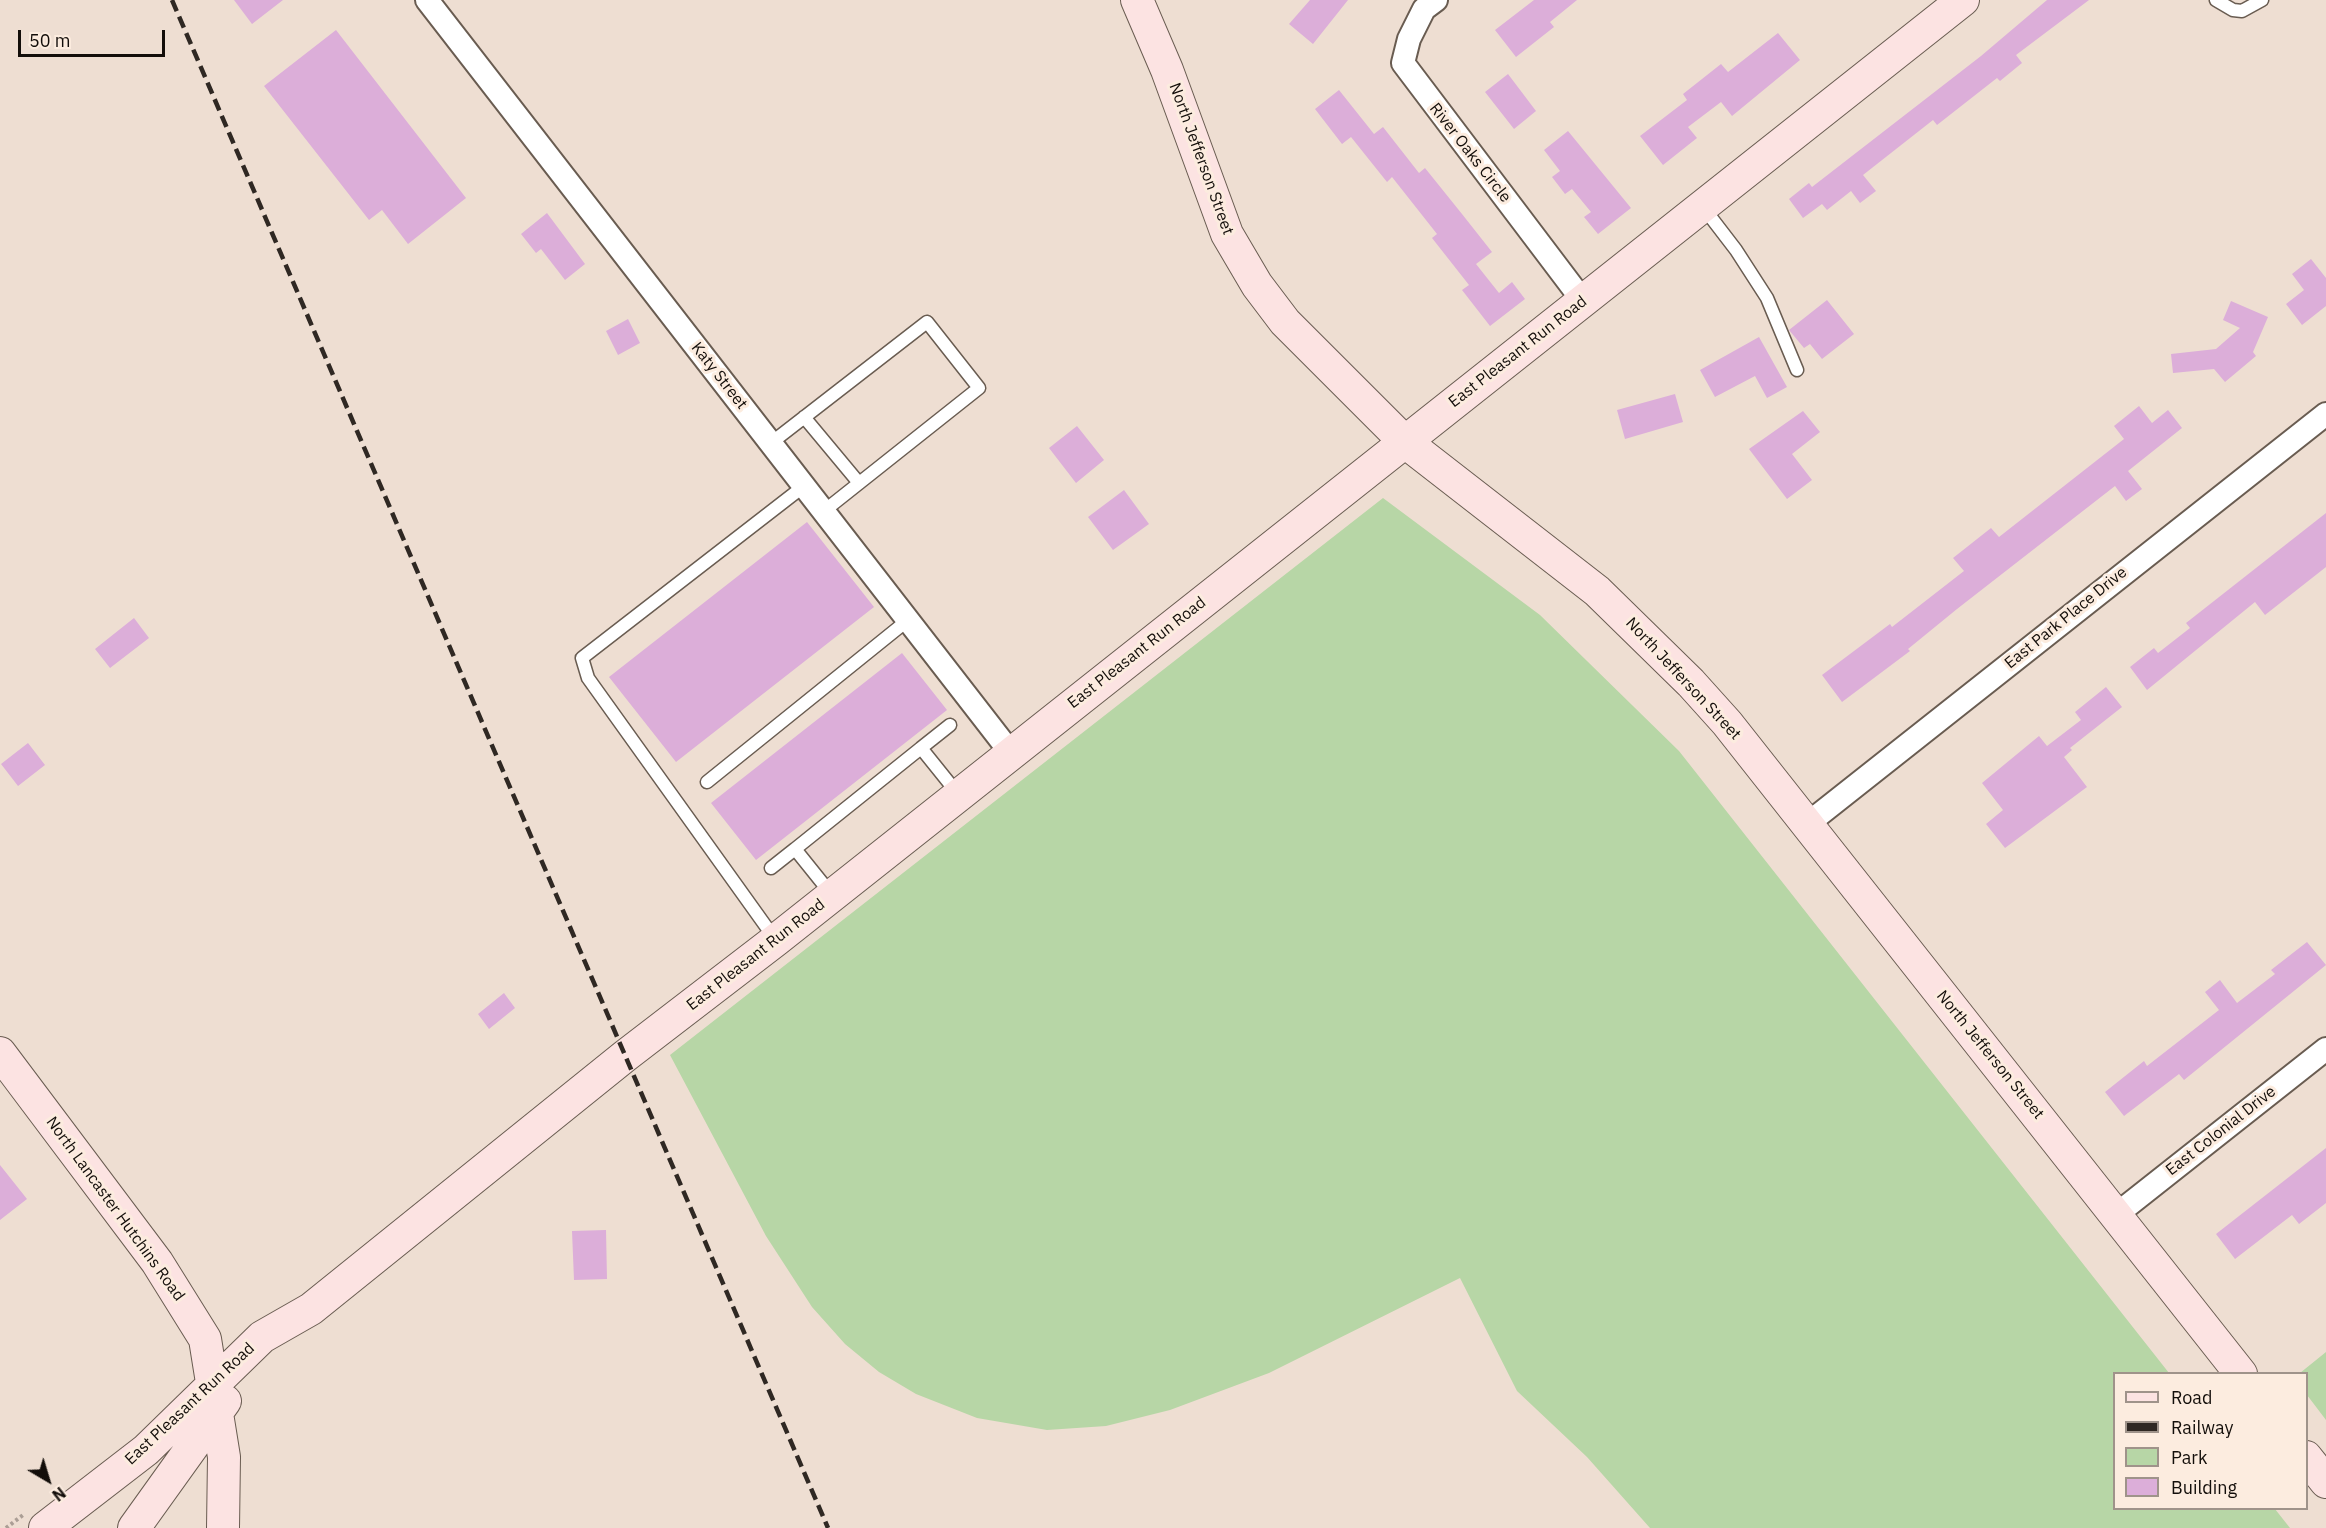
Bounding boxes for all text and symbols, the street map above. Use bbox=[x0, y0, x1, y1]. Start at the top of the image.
scale bar bbox=[21, 18, 168, 56]
text: 50 m bbox=[29, 29, 71, 52]
street label: North Jefferson Street bbox=[1165, 80, 1237, 238]
street label: River Oaks Circle bbox=[1425, 99, 1515, 207]
street label: East Pleasant Run Road bbox=[1445, 292, 1591, 412]
street label: Katy Street bbox=[687, 339, 751, 413]
street label: East Park Place Drive bbox=[2001, 563, 2131, 673]
street label: East Pleasant Run Road bbox=[1064, 593, 1210, 713]
street label: North Jefferson Street bbox=[1621, 614, 1745, 744]
street label: East Pleasant Run Road bbox=[683, 895, 829, 1015]
street label: North Jefferson Street bbox=[1932, 987, 2048, 1123]
street label: East Colonial Drive bbox=[2162, 1082, 2280, 1180]
street label: North Lancaster Hutchins Road bbox=[42, 1113, 188, 1305]
street label: East Pleasant Run Road bbox=[121, 1339, 259, 1469]
legend bbox=[2113, 1372, 2308, 1510]
text: Road bbox=[2171, 1386, 2212, 1409]
text: Railway bbox=[2171, 1416, 2233, 1439]
text: Park bbox=[2171, 1446, 2207, 1469]
north arrow bbox=[18, 1450, 78, 1510]
text: Building bbox=[2171, 1476, 2237, 1499]
text: N bbox=[48, 1483, 70, 1506]

